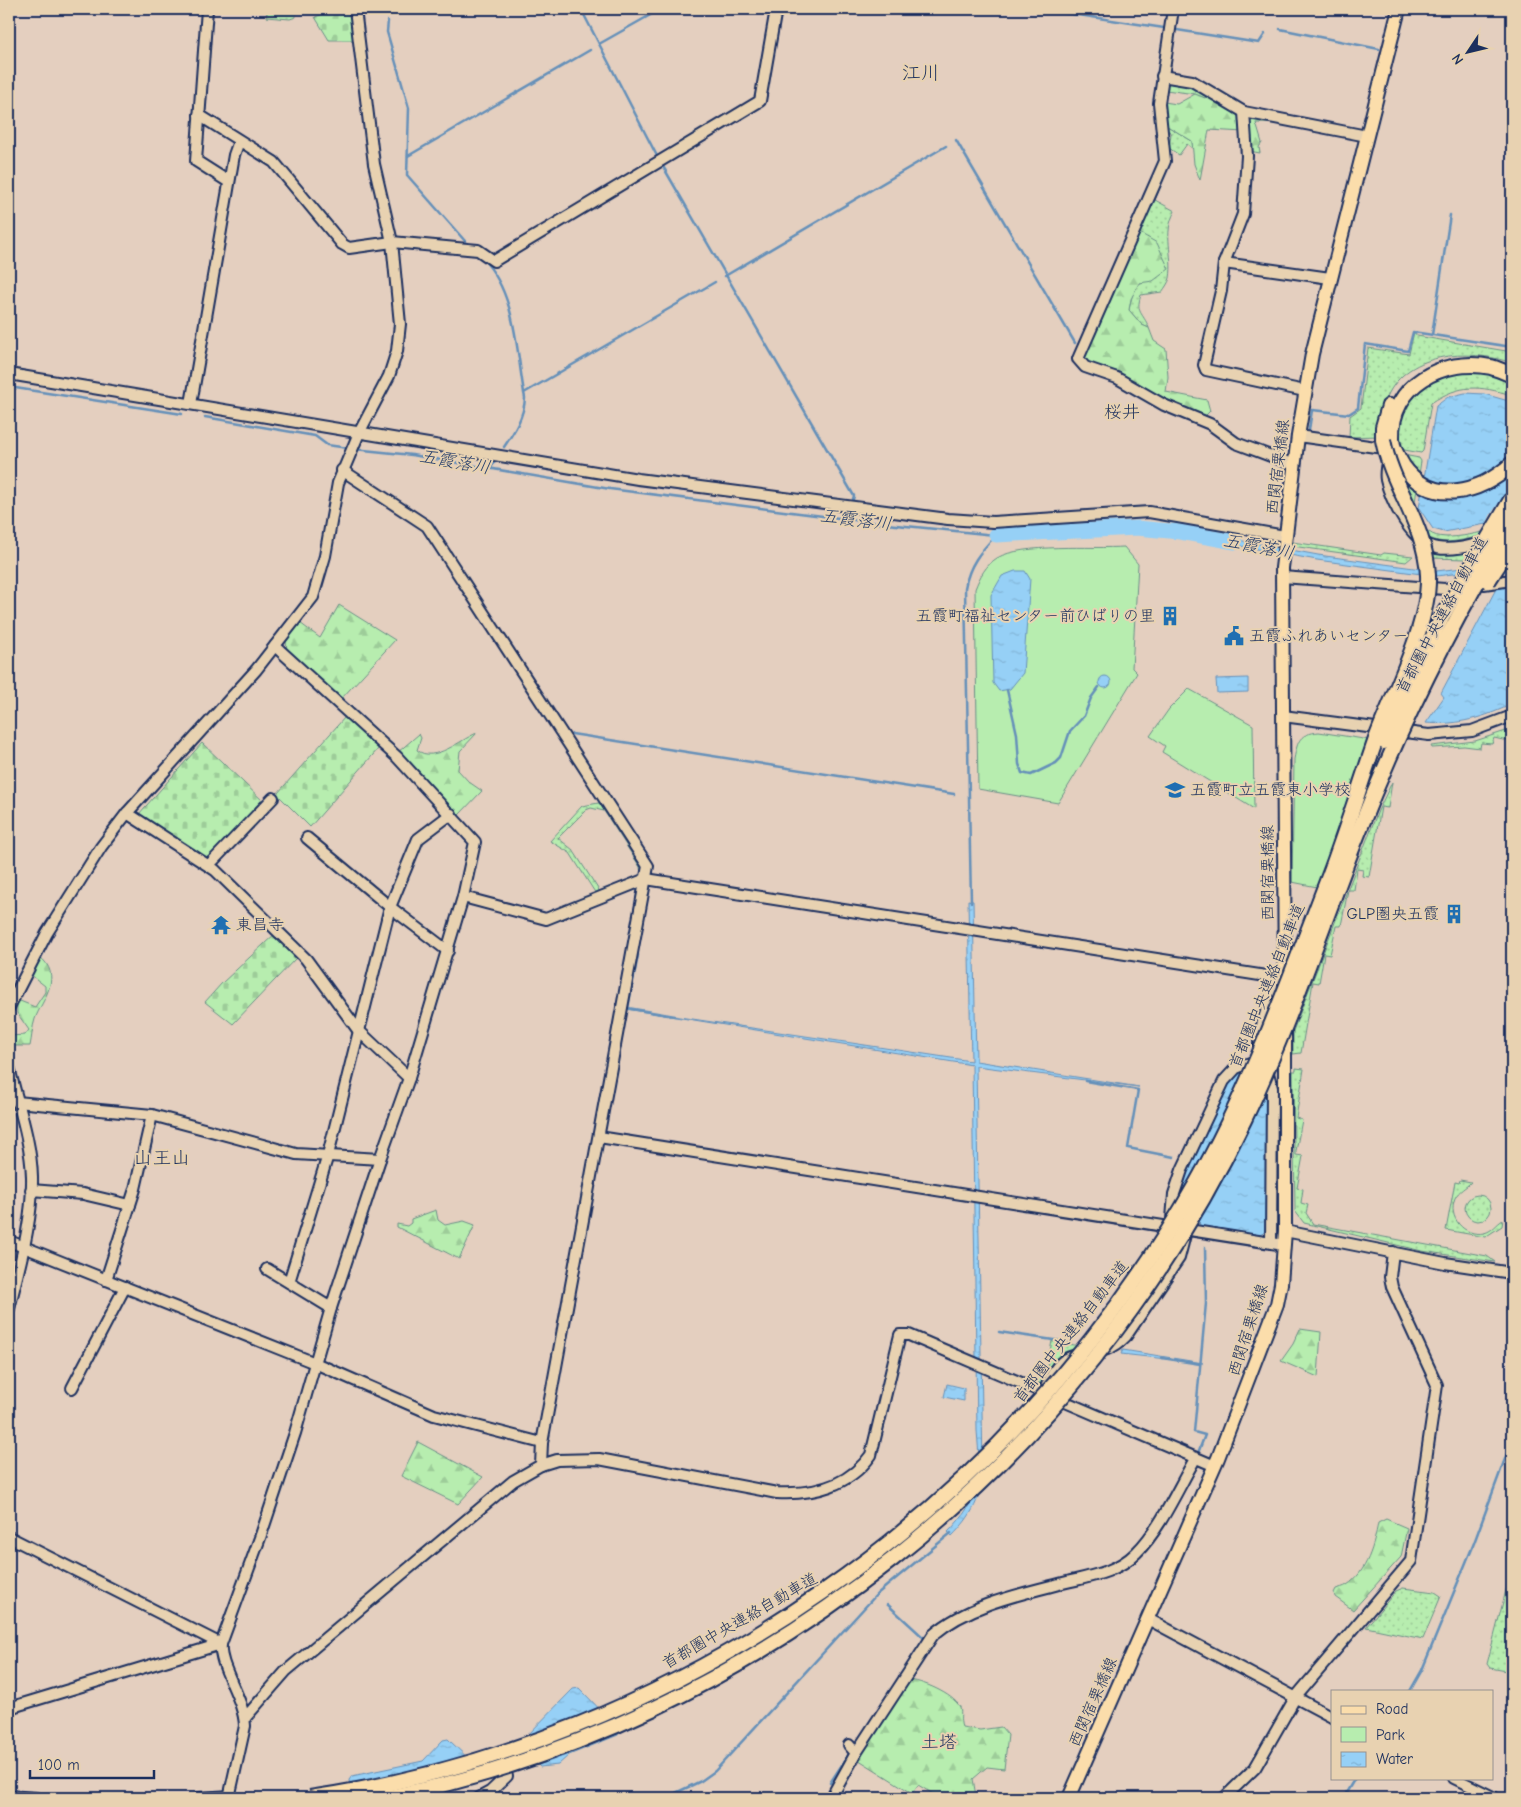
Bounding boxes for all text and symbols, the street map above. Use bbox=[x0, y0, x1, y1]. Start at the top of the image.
north arrow bbox=[1444, 28, 1494, 78]
text: N bbox=[1448, 51, 1467, 68]
district label: 江川 bbox=[902, 62, 940, 84]
district label: 桜井 bbox=[1104, 402, 1140, 423]
street label: 西関宿栗橋線 bbox=[1263, 418, 1293, 516]
water label: 五霞落川 bbox=[418, 445, 492, 479]
water label: 五霞落川 bbox=[819, 505, 893, 535]
water label: 五霞落川 bbox=[1222, 530, 1296, 564]
street label: 首都圏中央連絡自動車道 bbox=[1393, 533, 1491, 697]
building icon: 五霞町福祉センター前ひばりの里 bbox=[1159, 605, 1181, 627]
place label: 五霞町福祉センター前ひばりの里 bbox=[916, 607, 1155, 625]
public building icon: 五霞ふれあいセンター bbox=[1223, 625, 1245, 647]
place label: 五霞ふれあいセンター bbox=[1249, 627, 1408, 645]
school or university icon: 五霞町立五霞東小学校 bbox=[1164, 779, 1186, 801]
place label: 五霞町立五霞東小学校 bbox=[1190, 781, 1350, 799]
street label: 西関宿栗橋線 bbox=[1259, 825, 1277, 921]
street label: 首都圏中央連絡自動車道 bbox=[1226, 901, 1308, 1071]
building icon: GLP圏央五霞 bbox=[1443, 903, 1465, 925]
place label: GLP圏央五霞 bbox=[1347, 905, 1439, 923]
temple icon: 東昌寺 bbox=[210, 914, 232, 936]
place label: 東昌寺 bbox=[236, 916, 284, 934]
district label: 山王山 bbox=[133, 1147, 191, 1169]
street label: 首都圏中央連絡自動車道 bbox=[1010, 1257, 1132, 1407]
street label: 西関宿栗橋線 bbox=[1225, 1282, 1271, 1378]
street label: 首都圏中央連絡自動車道 bbox=[659, 1569, 821, 1673]
street label: 西関宿栗橋線 bbox=[1065, 1654, 1121, 1750]
legend bbox=[1331, 1690, 1494, 1780]
text: Road bbox=[1376, 1700, 1408, 1718]
text: Park bbox=[1376, 1726, 1405, 1744]
district label: 土塔 bbox=[921, 1732, 957, 1753]
scale bar bbox=[30, 1747, 154, 1779]
text: Water bbox=[1376, 1750, 1413, 1768]
text: 100 m bbox=[38, 1756, 80, 1774]

